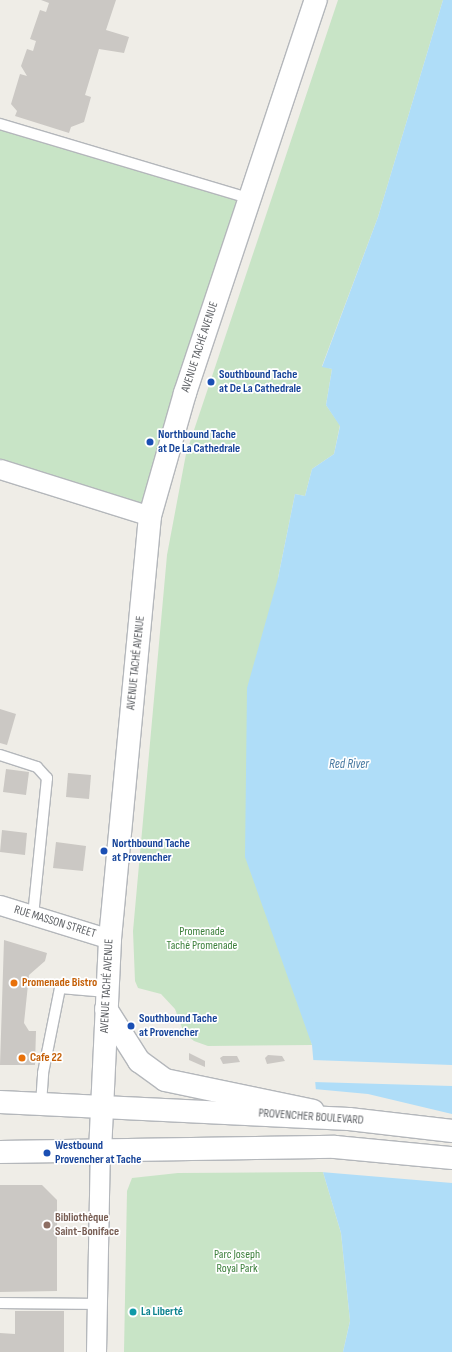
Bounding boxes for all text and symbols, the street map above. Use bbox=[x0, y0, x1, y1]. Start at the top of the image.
street label: AVENUE TACHÉ AVENUE bbox=[179, 300, 221, 394]
place label: Southbound Tache at De La Cathedrale bbox=[219, 368, 301, 396]
marker: Southbound Tache at De La Cathedrale bbox=[206, 377, 216, 387]
place label: Northbound Tache at De La Cathedrale bbox=[158, 428, 240, 456]
marker: Northbound Tache at De La Cathedrale bbox=[145, 437, 155, 447]
street label: AVENUE TACHÉ AVENUE bbox=[124, 615, 148, 711]
water label: Red River bbox=[329, 756, 369, 772]
place label: Northbound Tache at Provencher bbox=[112, 837, 190, 865]
marker: Northbound Tache at Provencher bbox=[99, 846, 109, 856]
street label: RUE MASSON STREET bbox=[12, 903, 98, 941]
park label: Promenade Taché Promenade bbox=[167, 925, 237, 953]
street label: AVENUE TACHÉ AVENUE bbox=[97, 939, 117, 1033]
place label: Promenade Bistro bbox=[22, 976, 97, 990]
marker: Promenade Bistro bbox=[9, 978, 19, 988]
place label: Southbound Tache at Provencher bbox=[139, 1012, 217, 1040]
marker: Southbound Tache at Provencher bbox=[126, 1021, 136, 1031]
place label: Cafe 22 bbox=[30, 1051, 62, 1065]
marker: Cafe 22 bbox=[17, 1053, 27, 1063]
street label: PROVENCHER BOULEVARD bbox=[258, 1106, 364, 1128]
place label: Westbound Provencher at Tache bbox=[55, 1139, 141, 1167]
marker: Westbound Provencher at Tache bbox=[42, 1148, 52, 1158]
place label: Bibliothèque Saint-Boniface bbox=[55, 1211, 119, 1239]
marker: Bibliothèque Saint-Boniface bbox=[42, 1220, 52, 1230]
park label: Parc Joseph Royal Park bbox=[214, 1248, 260, 1276]
place label: La Liberté bbox=[141, 1305, 183, 1319]
marker: La Liberté bbox=[128, 1307, 138, 1317]

